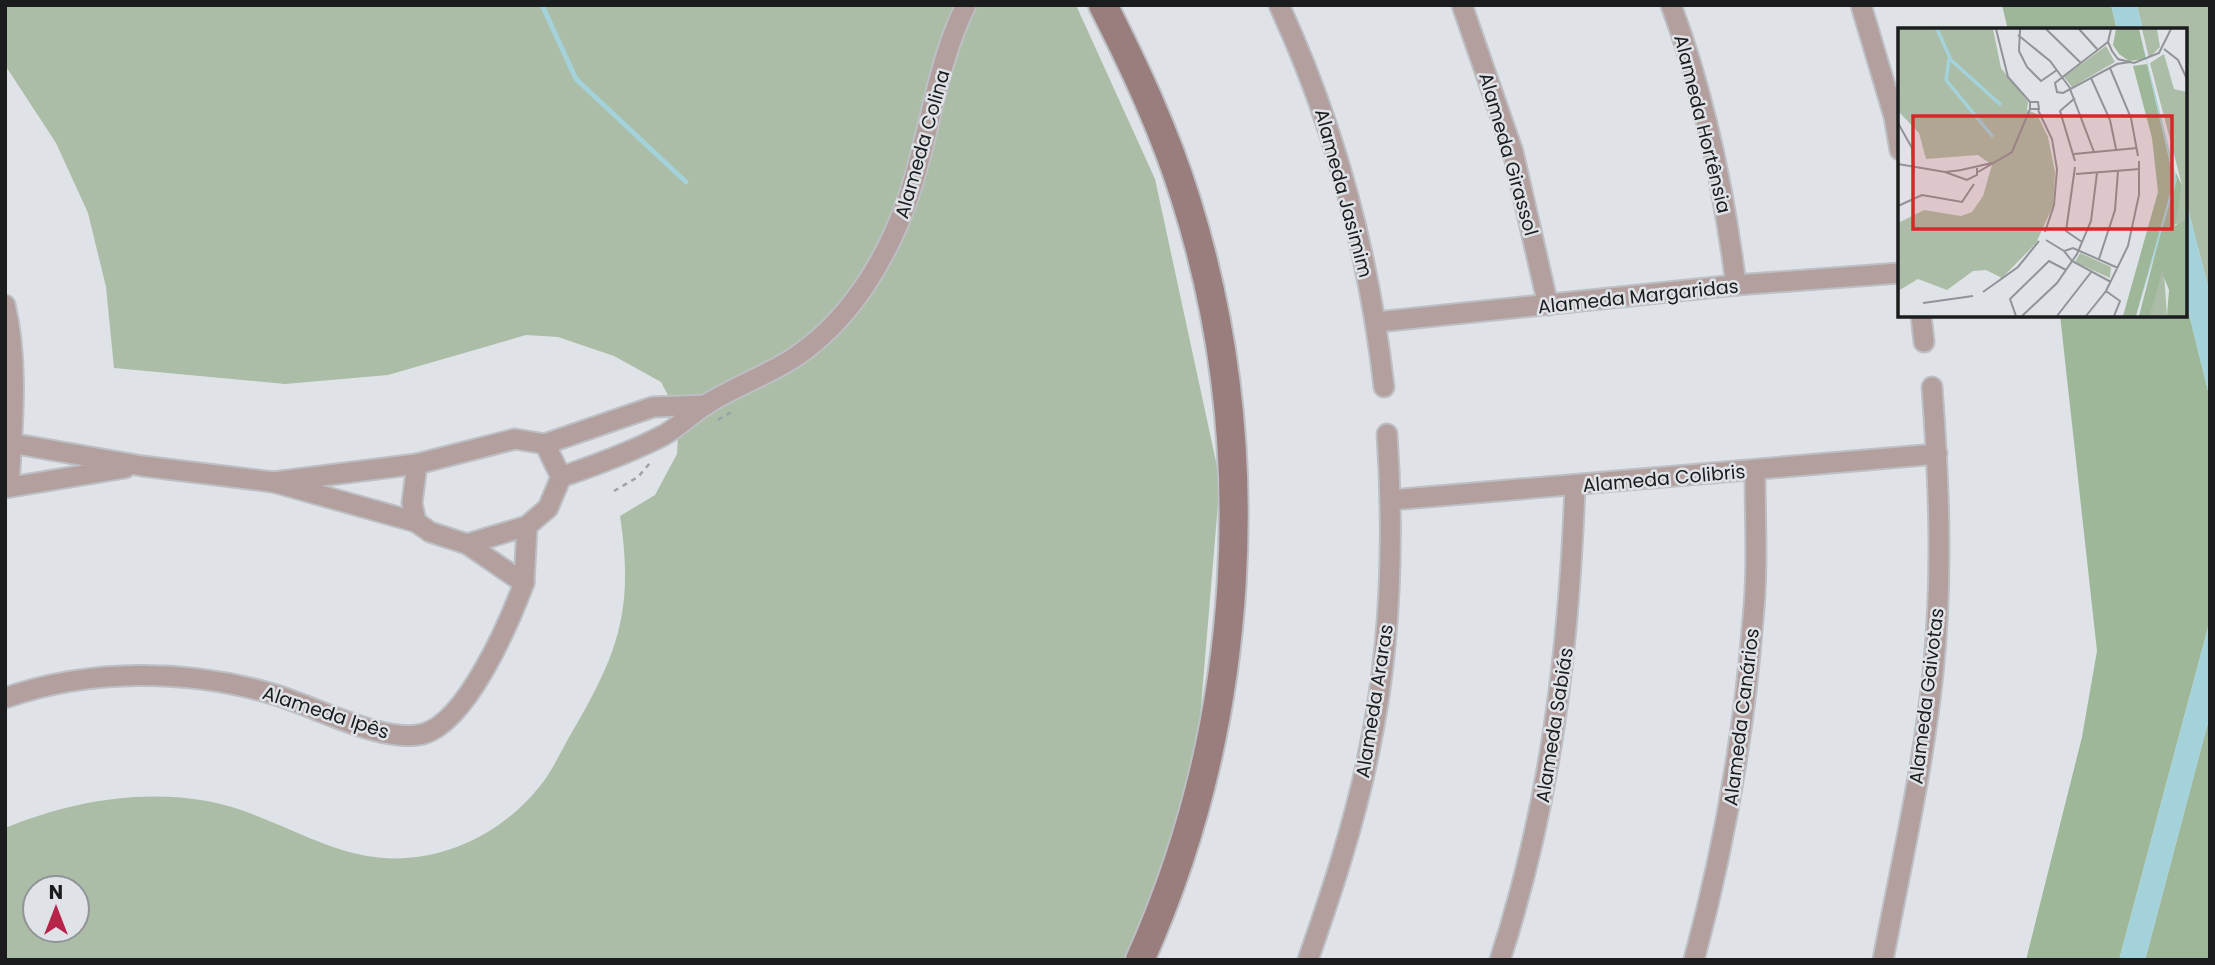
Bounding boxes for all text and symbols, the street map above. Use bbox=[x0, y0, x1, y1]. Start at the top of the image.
inset map bbox=[1898, 28, 2187, 317]
street label: Alameda Hortênsia bbox=[1667, 32, 1738, 216]
street label: Alameda Colina bbox=[888, 67, 957, 222]
street label: Alameda Girassol bbox=[1472, 69, 1545, 239]
street label: Alameda Jasimim bbox=[1308, 106, 1379, 281]
street label: Alameda Margaridas bbox=[1536, 273, 1740, 320]
street label: Alameda Colibris bbox=[1582, 458, 1746, 499]
street label: Alameda Gaivotas bbox=[1902, 606, 1951, 786]
street label: Alameda Araras bbox=[1349, 622, 1400, 780]
street label: Alameda Canários bbox=[1717, 627, 1766, 807]
street label: Alameda Sabiás bbox=[1529, 646, 1580, 805]
street label: Alameda Ipês bbox=[259, 679, 393, 746]
north arrow bbox=[21, 874, 91, 944]
text: N bbox=[49, 879, 63, 906]

